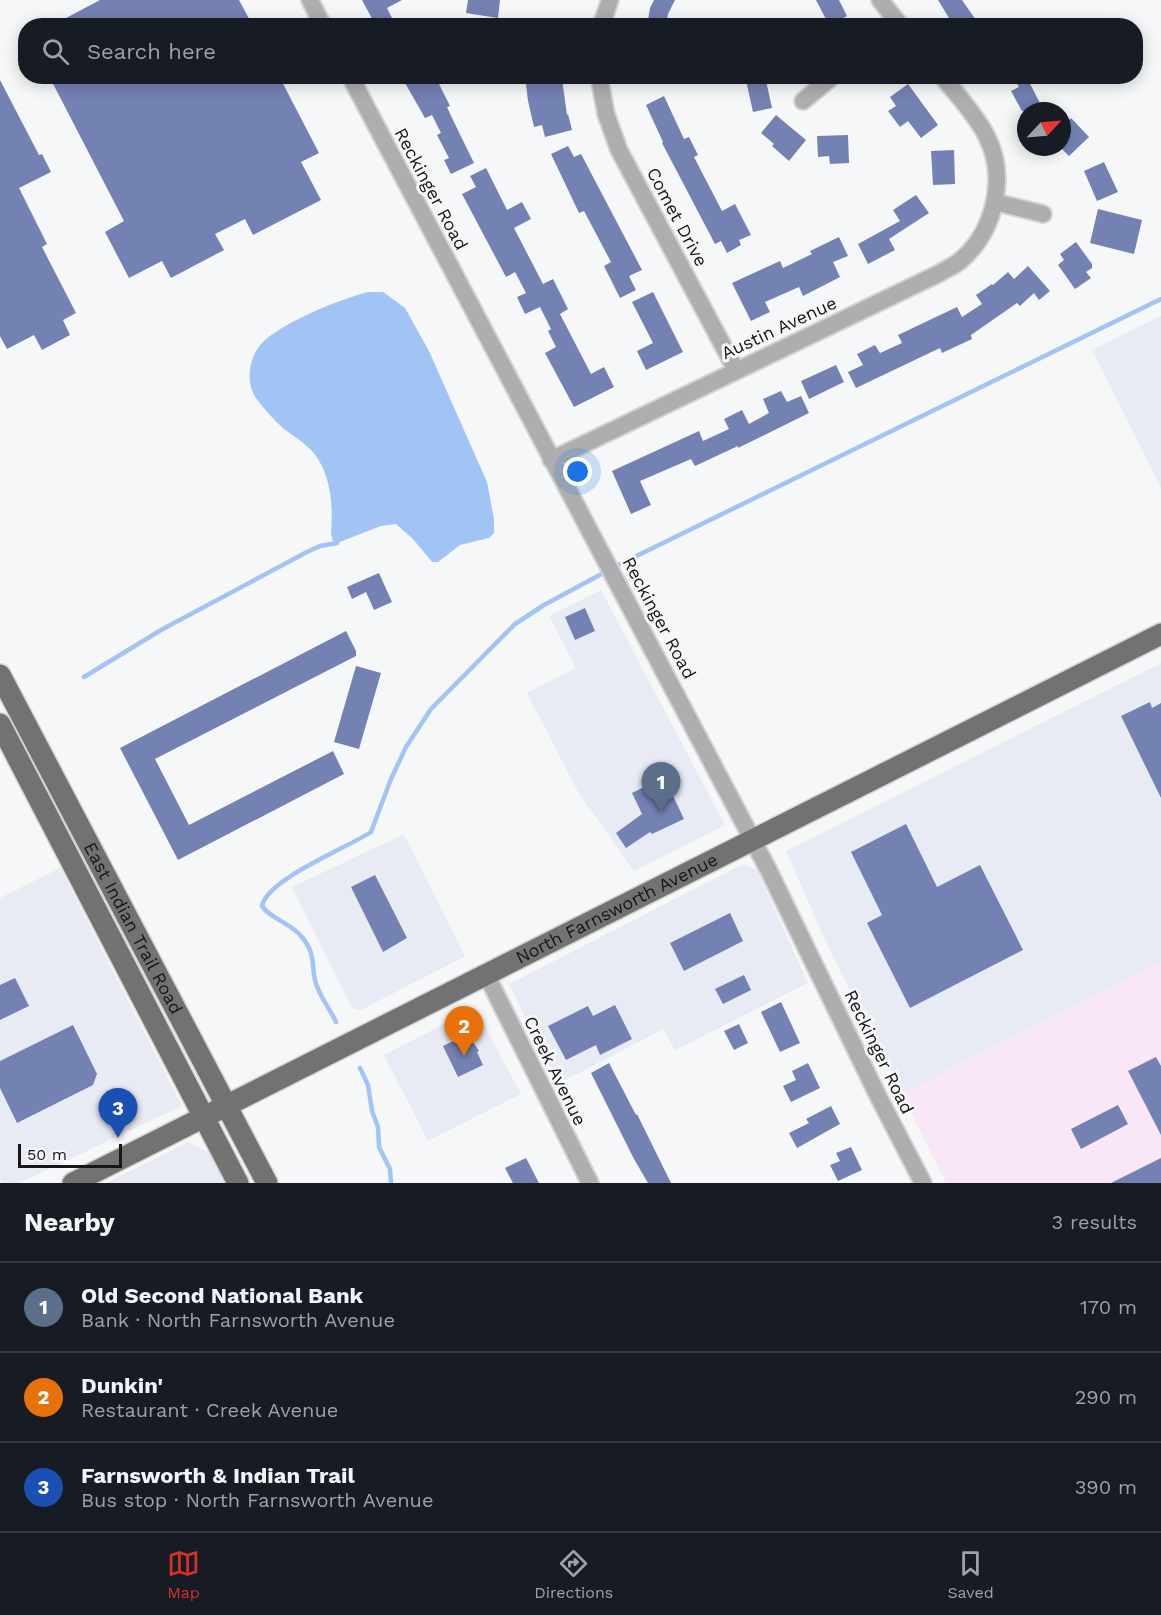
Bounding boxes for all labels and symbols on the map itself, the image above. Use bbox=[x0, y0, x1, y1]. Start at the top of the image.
north arrow bbox=[1017, 102, 1071, 156]
street label: Reckinger Road bbox=[390, 124, 472, 253]
street label: Comet Drive bbox=[643, 164, 712, 270]
street label: Austin Avenue bbox=[718, 292, 840, 363]
your location bbox=[563, 457, 592, 486]
street label: Reckinger Road bbox=[618, 553, 700, 682]
pin: 1 bbox=[642, 762, 680, 812]
street label: East Indian Trail Road bbox=[80, 838, 187, 1017]
street label: North Farnsworth Avenue bbox=[512, 848, 721, 968]
street label: Reckinger Road bbox=[840, 986, 919, 1117]
pin: 2 bbox=[444, 1006, 484, 1056]
street label: Creek Avenue bbox=[520, 1013, 591, 1129]
pin: 3 bbox=[98, 1088, 138, 1138]
scale bar bbox=[18, 1141, 122, 1168]

